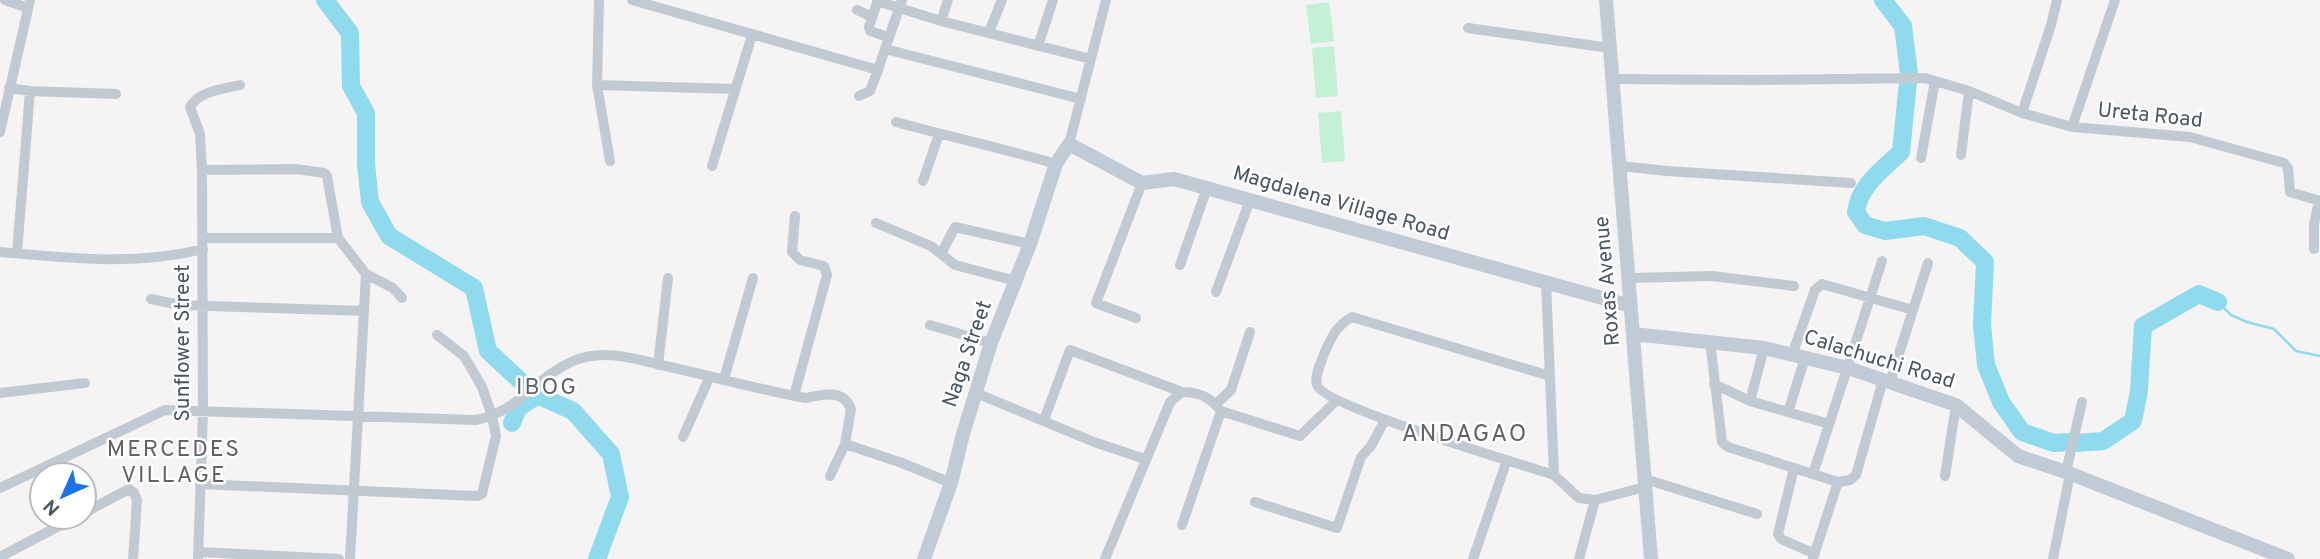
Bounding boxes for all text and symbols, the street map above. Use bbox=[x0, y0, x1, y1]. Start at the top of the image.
street label: Ureta Road bbox=[2096, 97, 2204, 135]
street label: Magdalena Village Road bbox=[1230, 160, 1452, 248]
street label: Roxas Avenue bbox=[1589, 215, 1627, 347]
street label: Sunflower Street bbox=[170, 264, 197, 422]
street label: Naga Street bbox=[937, 297, 999, 411]
street label: Calachuchi Road bbox=[1800, 324, 1958, 396]
district label: IBOG bbox=[516, 374, 578, 403]
district label: ANDAGAO bbox=[1402, 420, 1528, 450]
district label: MERCEDES VILLAGE bbox=[107, 436, 241, 491]
north arrow bbox=[28, 461, 98, 531]
text: N bbox=[39, 493, 66, 520]

